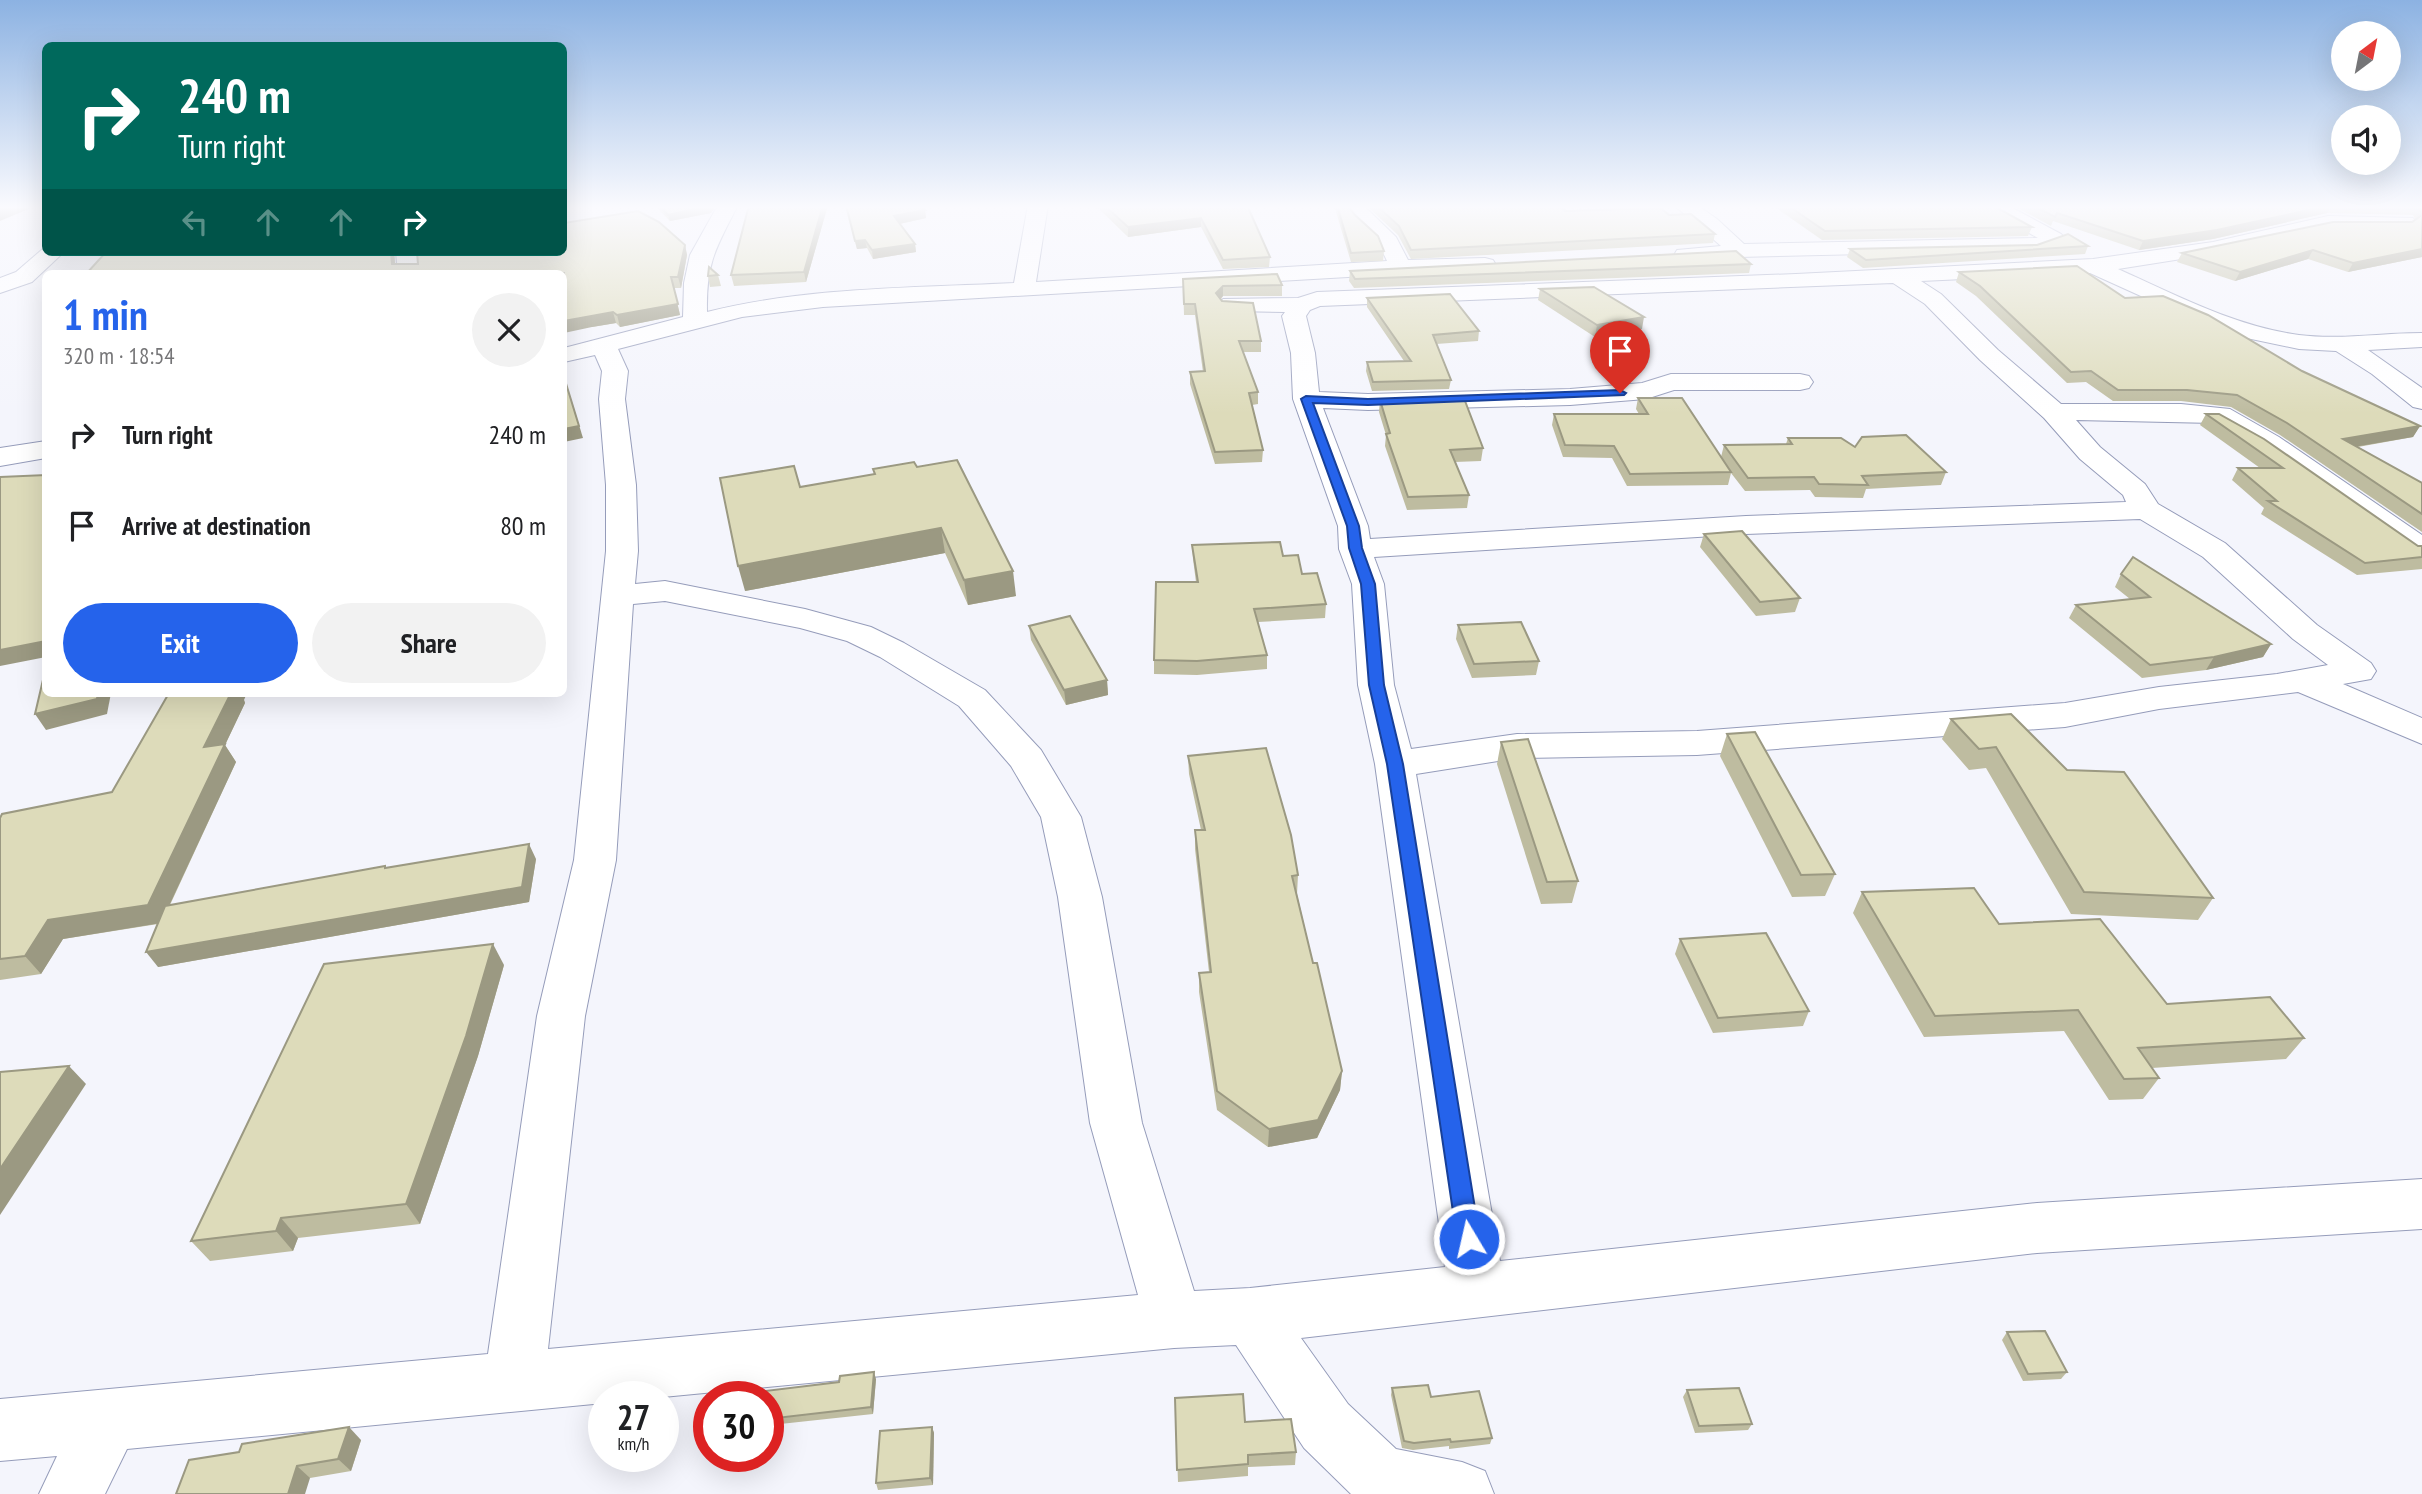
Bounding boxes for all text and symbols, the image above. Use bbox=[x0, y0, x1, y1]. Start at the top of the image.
north arrow bbox=[2331, 21, 2401, 91]
map controls bbox=[2331, 21, 2401, 175]
text: 240 m bbox=[178, 63, 291, 127]
icon: right bbox=[63, 70, 154, 161]
button: sound bbox=[2331, 105, 2401, 175]
text: Turn right bbox=[178, 125, 286, 167]
icon: left bbox=[176, 203, 214, 241]
icon: ahead bbox=[249, 203, 287, 241]
icon: ahead bbox=[322, 203, 360, 241]
icon: right bbox=[395, 203, 433, 241]
text: 1 min bbox=[63, 287, 148, 342]
button: close bbox=[472, 293, 546, 367]
pin bbox=[1590, 321, 1650, 393]
icon: arrive bbox=[1601, 332, 1639, 370]
text: 320 m · 18:54 bbox=[63, 341, 175, 370]
icon: right bbox=[63, 416, 101, 454]
text: Turn right bbox=[122, 418, 213, 451]
text: 240 m bbox=[488, 418, 546, 451]
icon: arrive bbox=[63, 507, 101, 545]
text: Arrive at destination bbox=[122, 509, 311, 542]
text: 80 m bbox=[500, 509, 546, 542]
button: Exit bbox=[63, 603, 298, 683]
button: Share bbox=[312, 603, 546, 683]
position arrow bbox=[1432, 1202, 1506, 1276]
speed limit sign: 30 bbox=[693, 1381, 784, 1472]
text: 27 bbox=[617, 1394, 650, 1440]
text: km/h bbox=[618, 1432, 649, 1455]

